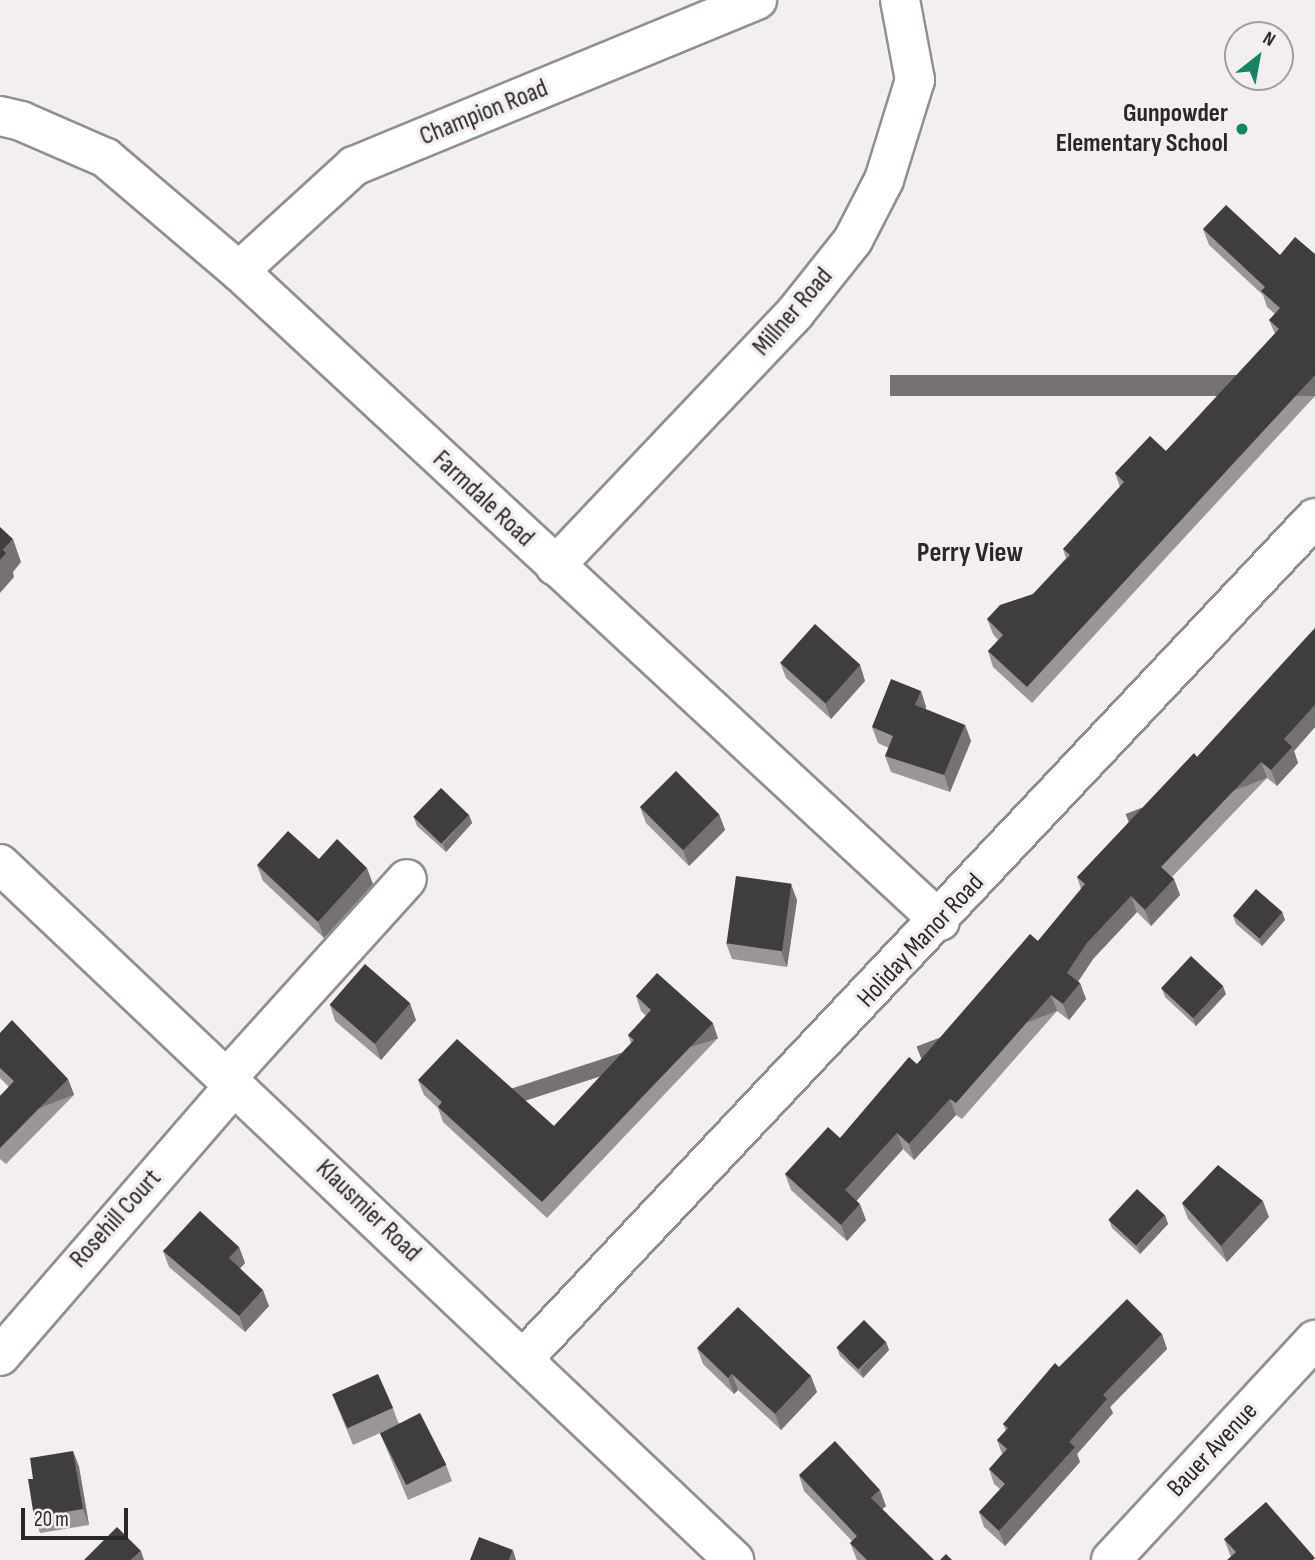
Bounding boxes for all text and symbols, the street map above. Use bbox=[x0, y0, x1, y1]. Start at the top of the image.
north arrow bbox=[1224, 21, 1294, 91]
text: N bbox=[1259, 27, 1279, 52]
street label: Champion Road bbox=[415, 73, 553, 153]
place label: Gunpowder Elementary School bbox=[1056, 98, 1228, 160]
marker: Gunpowder Elementary School bbox=[1234, 121, 1250, 137]
street label: Millner Road bbox=[746, 262, 840, 362]
street label: Farmdale Road bbox=[426, 444, 540, 554]
district label: Perry View bbox=[917, 536, 1023, 570]
street label: Holiday Manor Road bbox=[851, 868, 991, 1014]
street label: Klausmier Road bbox=[309, 1153, 427, 1269]
street label: Rosehill Court bbox=[64, 1163, 168, 1275]
street label: Bauer Avenue bbox=[1161, 1396, 1265, 1504]
scale bar bbox=[24, 1494, 131, 1538]
text: 20 m bbox=[34, 1507, 69, 1532]

